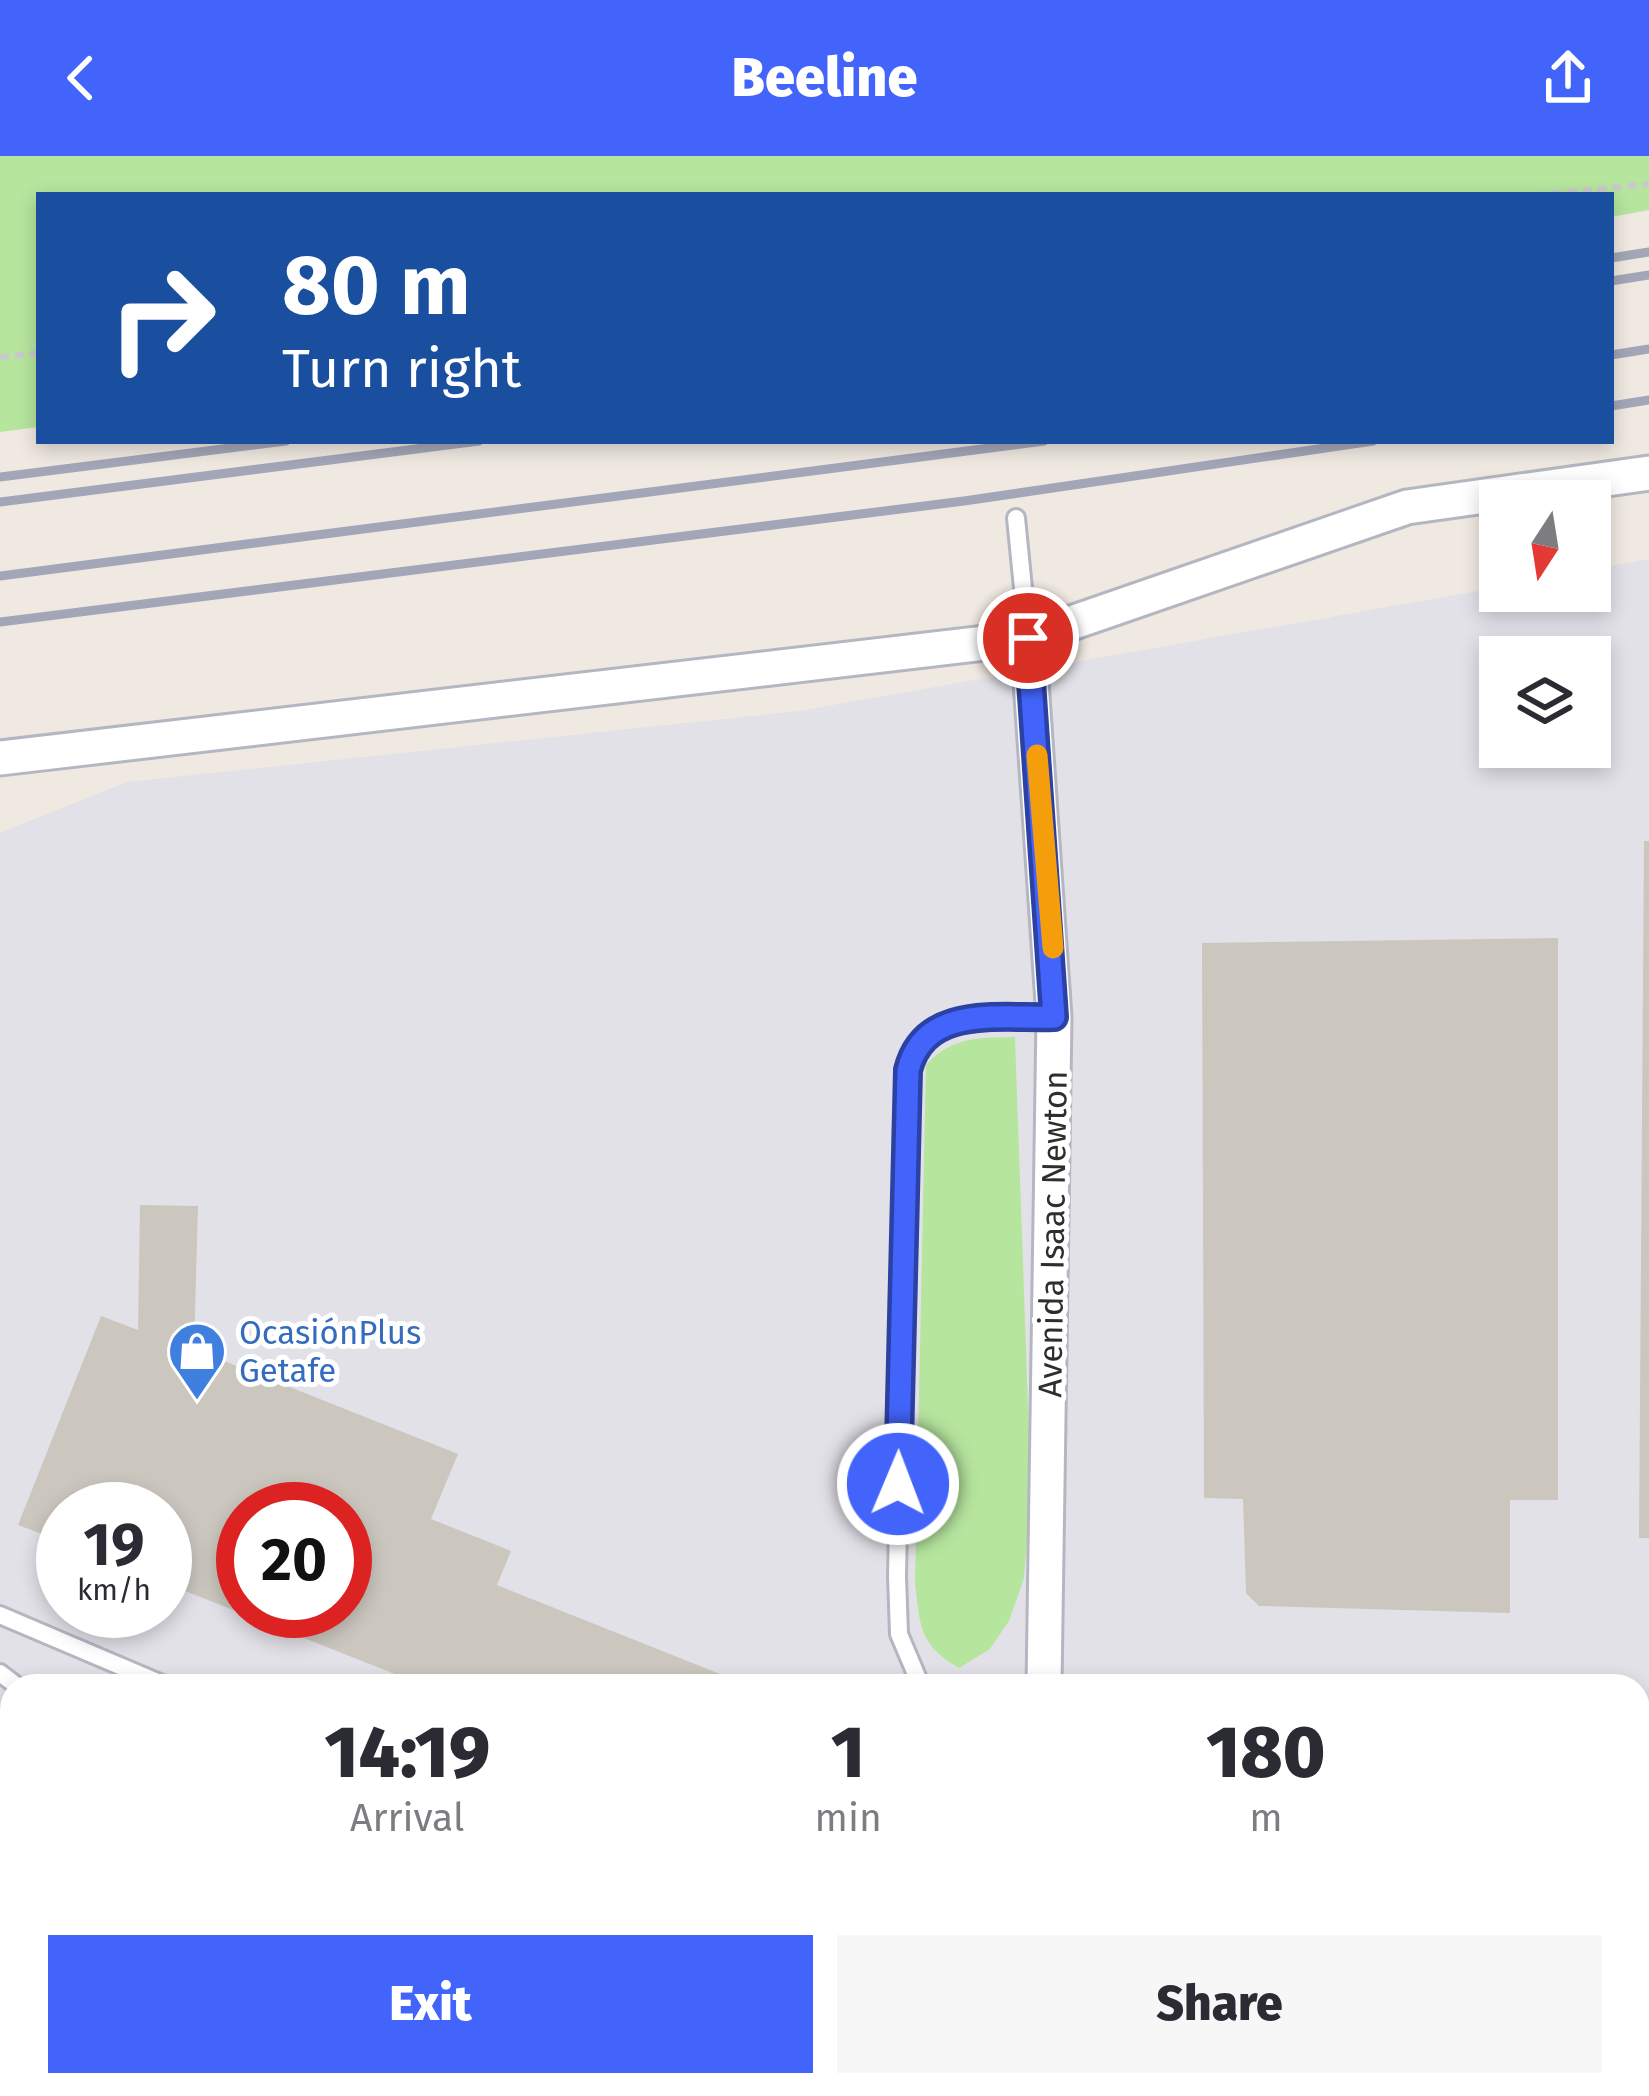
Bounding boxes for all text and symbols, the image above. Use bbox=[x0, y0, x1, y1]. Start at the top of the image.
icon: back bbox=[48, 45, 114, 111]
icon: share bbox=[1535, 45, 1601, 111]
text: Beeline bbox=[732, 46, 917, 110]
text: 80 m bbox=[282, 235, 471, 336]
icon: right bbox=[84, 240, 240, 396]
text: Turn right bbox=[282, 337, 521, 401]
north arrow bbox=[1479, 480, 1611, 612]
map controls bbox=[1479, 480, 1611, 768]
pin bbox=[977, 587, 1079, 689]
icon: arrive bbox=[995, 605, 1061, 671]
button: layers bbox=[1479, 636, 1611, 768]
street label: Avenida Isaac Newton bbox=[1030, 1070, 1076, 1398]
place label: OcasiónPlus Getafe bbox=[239, 1313, 421, 1391]
shop icon: OcasiónPlus Getafe bbox=[166, 1320, 228, 1402]
position arrow bbox=[835, 1421, 961, 1547]
speed limit sign: 20 bbox=[216, 1482, 372, 1638]
text: 19 bbox=[83, 1509, 145, 1581]
text: km/h bbox=[77, 1572, 151, 1608]
text: 14:19 bbox=[324, 1710, 490, 1796]
text: 1 bbox=[831, 1710, 865, 1796]
text: 180 bbox=[1206, 1710, 1326, 1796]
text: Arrival bbox=[350, 1795, 464, 1841]
text: min bbox=[814, 1795, 882, 1841]
text: m bbox=[1249, 1795, 1283, 1841]
button: Exit bbox=[48, 1935, 813, 2073]
button: Share bbox=[837, 1935, 1602, 2073]

